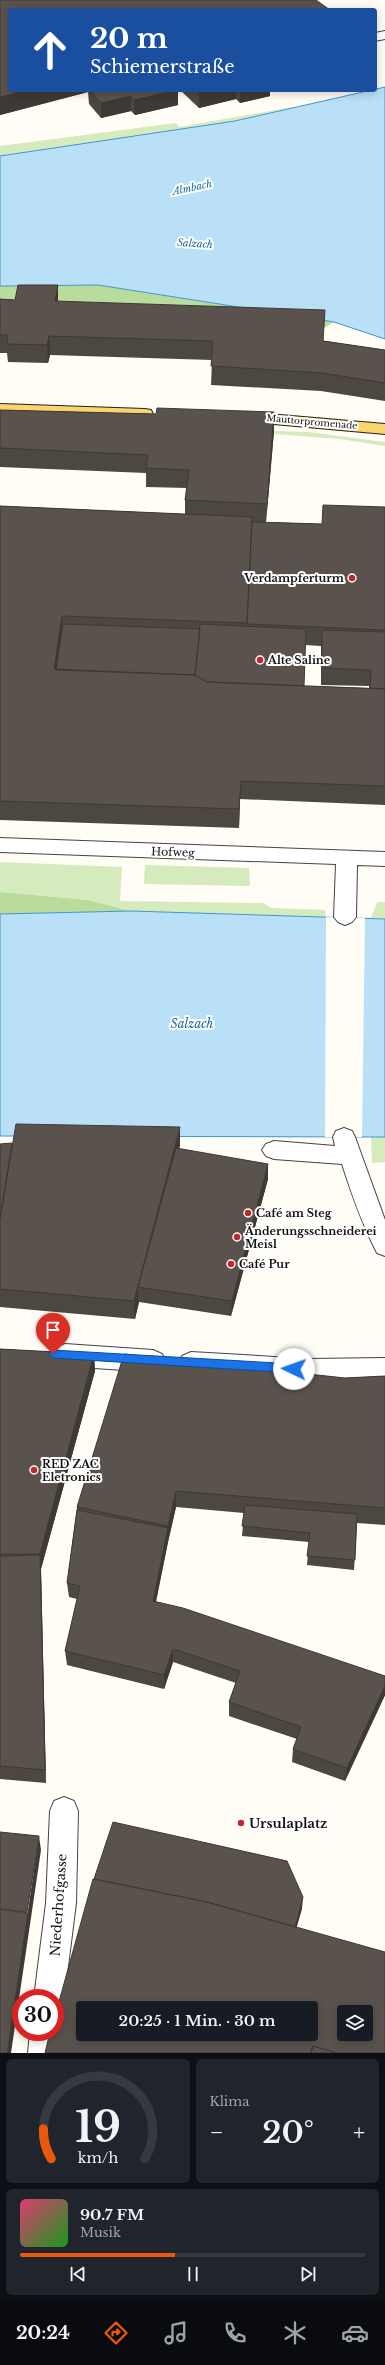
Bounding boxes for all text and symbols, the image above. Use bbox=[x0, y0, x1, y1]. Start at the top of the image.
text: 20 m bbox=[90, 21, 168, 56]
icon: ahead bbox=[24, 24, 76, 76]
text: Schiemerstraße bbox=[90, 56, 234, 78]
water label: Almbach bbox=[169, 177, 213, 198]
water label: Salzach bbox=[177, 236, 214, 251]
street label: Mauttorpromenade bbox=[266, 412, 358, 431]
place label: Verdampferturm bbox=[243, 571, 344, 585]
marker: Verdampferturm bbox=[347, 573, 357, 583]
place label: Alte Saline bbox=[267, 653, 331, 667]
marker: Alte Saline bbox=[255, 655, 265, 665]
street label: Hofweg bbox=[151, 844, 195, 860]
water label: Salzach bbox=[171, 1016, 214, 1031]
place label: Café am Steg bbox=[256, 1206, 332, 1220]
marker: Café am Steg bbox=[243, 1208, 253, 1218]
place label: Änderungsschneiderei Meisl bbox=[244, 1223, 377, 1251]
marker: Änderungsschneiderei Meisl bbox=[232, 1232, 242, 1242]
place label: Café Pur bbox=[239, 1257, 290, 1271]
marker: Café Pur bbox=[226, 1259, 236, 1269]
pin bbox=[36, 1313, 70, 1354]
icon: arrive bbox=[42, 1319, 64, 1341]
position arrow bbox=[273, 1348, 315, 1390]
place label: RED ZAC Eletronics bbox=[42, 1457, 101, 1484]
marker: RED ZAC Eletronics bbox=[29, 1465, 39, 1475]
place label: Ursulaplatz bbox=[249, 1815, 327, 1832]
marker: Ursulaplatz bbox=[236, 1818, 246, 1828]
street label: Niederhofgasse bbox=[46, 1853, 71, 1957]
speed limit sign: 30 bbox=[12, 1989, 64, 2041]
map controls bbox=[337, 2005, 373, 2041]
button: layers bbox=[337, 2005, 373, 2041]
text: 20:25 · 1 Min. · 30 m bbox=[119, 2011, 275, 2030]
text: Klima bbox=[210, 2093, 249, 2110]
text: 19 bbox=[75, 2102, 121, 2153]
text: 20° bbox=[262, 2114, 314, 2151]
text: − bbox=[210, 2119, 223, 2146]
text: + bbox=[353, 2119, 365, 2146]
text: km/h bbox=[77, 2149, 118, 2167]
text: 90.7 FM bbox=[80, 2205, 144, 2224]
text: Musik bbox=[80, 2224, 121, 2241]
icon: previous bbox=[67, 2263, 89, 2285]
icon: pause bbox=[182, 2263, 204, 2285]
icon: next bbox=[297, 2263, 319, 2285]
icon: directions bbox=[102, 2319, 130, 2347]
icon: music bbox=[162, 2319, 190, 2347]
icon: phone bbox=[221, 2319, 249, 2347]
icon: climate bbox=[281, 2319, 309, 2347]
icon: car bbox=[341, 2319, 369, 2347]
text: 20:24 bbox=[16, 2322, 70, 2344]

